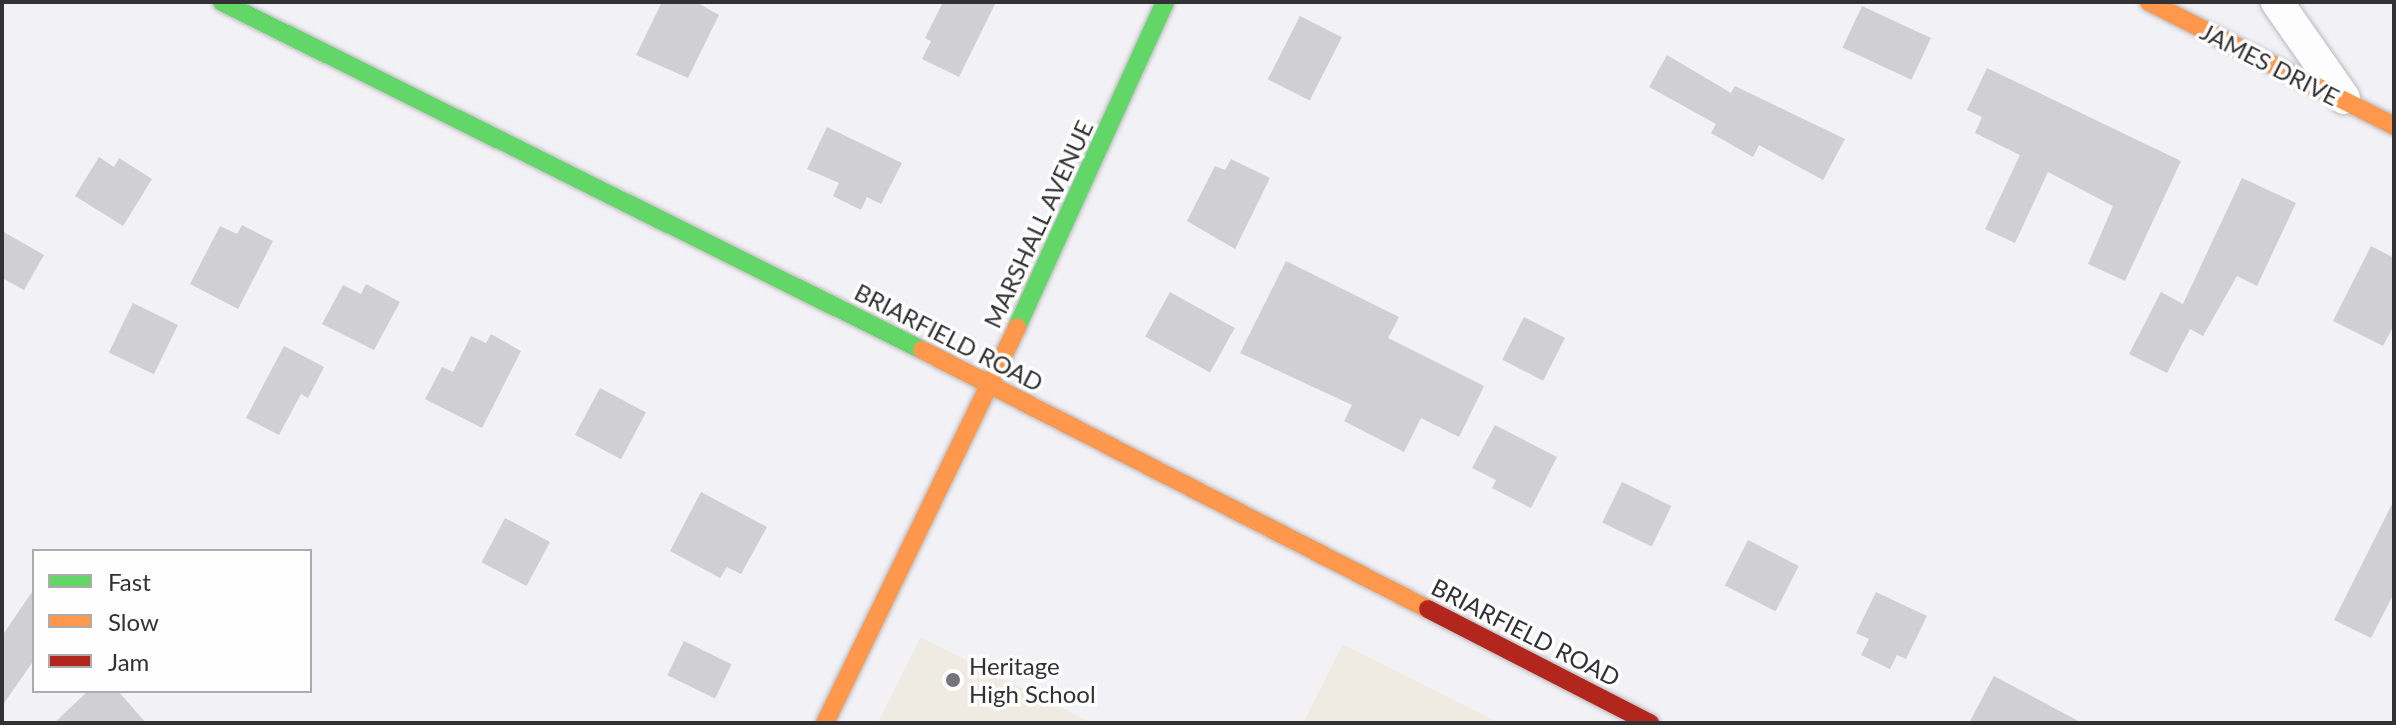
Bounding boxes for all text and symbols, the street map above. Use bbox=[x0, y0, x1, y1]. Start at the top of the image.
street label: JAMES DRIVE bbox=[2196, 17, 2344, 111]
street label: MARSHALL AVENUE bbox=[977, 115, 1099, 333]
street label: BRIARFIELD ROAD bbox=[850, 277, 1048, 397]
legend bbox=[32, 549, 312, 693]
text: Fast bbox=[108, 567, 151, 596]
street label: BRIARFIELD ROAD bbox=[1427, 572, 1625, 692]
text: Slow bbox=[108, 607, 159, 636]
text: Jam bbox=[108, 647, 149, 676]
place label: Heritage High School bbox=[969, 652, 1096, 708]
marker: Heritage High School bbox=[944, 671, 962, 689]

